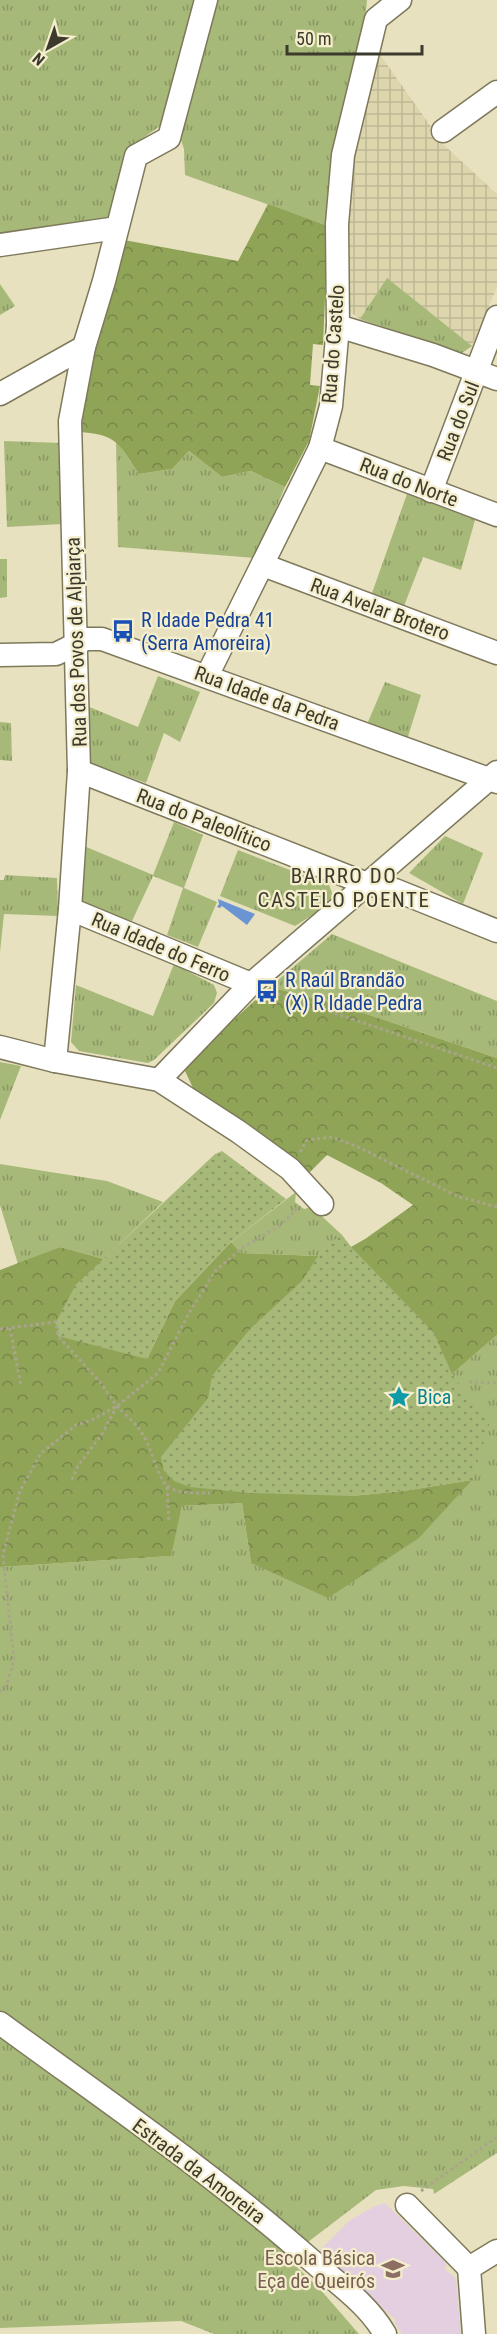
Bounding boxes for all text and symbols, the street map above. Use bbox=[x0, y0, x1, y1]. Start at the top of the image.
north arrow bbox=[18, 18, 78, 78]
scale bar bbox=[287, 18, 422, 56]
text: 50 m bbox=[296, 28, 331, 49]
text: N bbox=[29, 49, 49, 70]
street label: Rua do Castelo bbox=[317, 284, 349, 404]
street label: Rua do Sul bbox=[432, 378, 484, 464]
street label: Rua do Norte bbox=[356, 452, 462, 512]
street label: Rua dos Povos de Alpiarça bbox=[60, 537, 92, 747]
street label: Rua Avelar Brotero bbox=[307, 573, 453, 645]
place label: R Idade Pedra 41 (Serra Amoreira) bbox=[141, 608, 274, 655]
bus stop icon: R Idade Pedra 41 (Serra Amoreira) bbox=[110, 618, 136, 644]
street label: Rua Idade da Pedra bbox=[191, 661, 343, 735]
street label: Rua do Paleolítico bbox=[133, 783, 275, 857]
district label: BAIRRO DO CASTELO POENTE bbox=[258, 864, 430, 912]
street label: Rua Idade do Ferro bbox=[88, 907, 234, 987]
place label: R Raúl Brandão (X) R Idade Pedra bbox=[285, 968, 422, 1015]
bus stop icon: R Raúl Brandão (X) R Idade Pedra bbox=[254, 978, 280, 1004]
place icon: Bica bbox=[386, 1384, 412, 1410]
place label: Bica bbox=[417, 1385, 451, 1409]
street label: Estrada da Amoreira bbox=[128, 2113, 270, 2229]
place label: Escola Básica Eça de Queirós bbox=[257, 2246, 375, 2293]
school or university icon: Escola Básica Eça de Queirós bbox=[380, 2256, 406, 2282]

